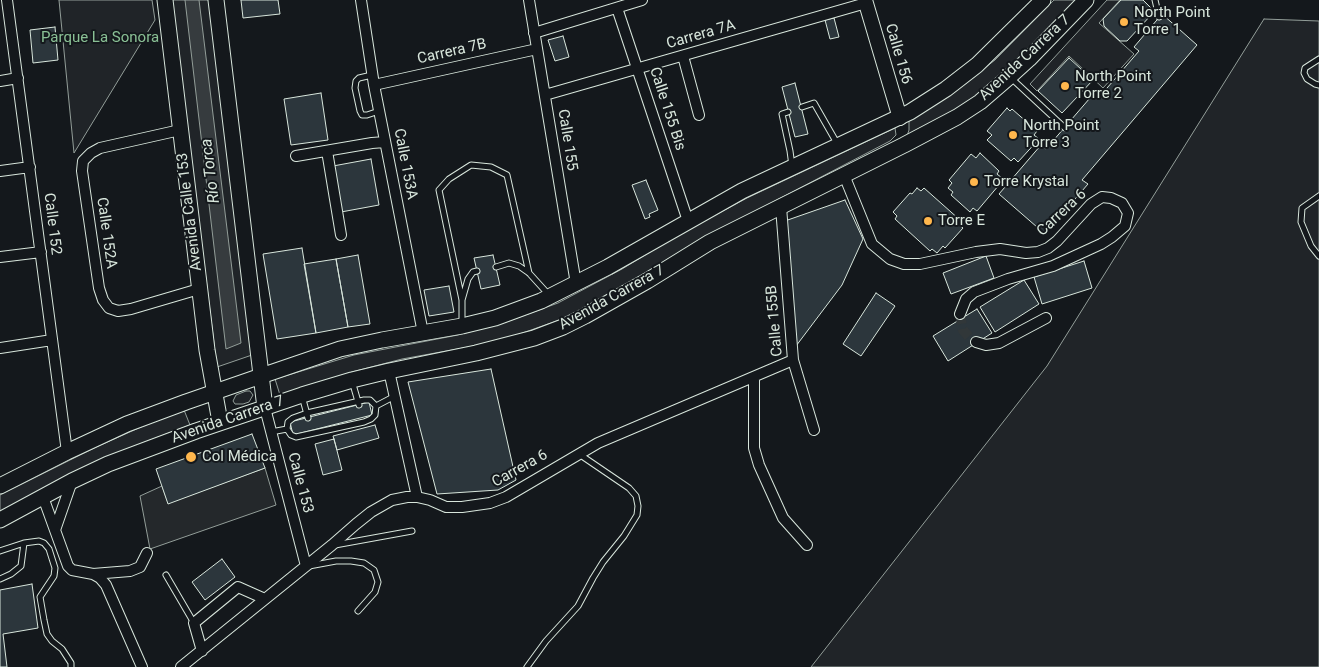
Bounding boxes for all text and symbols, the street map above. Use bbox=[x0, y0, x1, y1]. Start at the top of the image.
place label: North Point Torre 1 bbox=[1134, 4, 1210, 39]
street label: Avenida Carrera 7 bbox=[976, 11, 1074, 105]
marker: North Point Torre 1 bbox=[1118, 16, 1130, 28]
street label: Carrera 7A bbox=[664, 17, 738, 53]
street label: Calle 156 bbox=[881, 22, 915, 86]
park label: Parque La Sonora bbox=[41, 29, 159, 47]
street label: Carrera 7B bbox=[416, 35, 488, 69]
street label: Calle 155 Bis bbox=[645, 65, 689, 153]
place label: North Point Torre 2 bbox=[1075, 68, 1151, 103]
marker: North Point Torre 2 bbox=[1059, 80, 1071, 92]
street label: Calle 155 bbox=[553, 108, 581, 172]
place label: North Point Torre 3 bbox=[1023, 117, 1099, 152]
street label: Calle 153A bbox=[389, 127, 421, 201]
marker: North Point Torre 3 bbox=[1007, 129, 1019, 141]
water label: Río Torca bbox=[197, 137, 225, 205]
street label: Avenida Calle 153 bbox=[174, 152, 206, 272]
place label: Torre Krystal bbox=[984, 173, 1069, 191]
marker: Torre Krystal bbox=[968, 176, 980, 188]
street label: Carrera 6 bbox=[1034, 186, 1090, 240]
street label: Calle 152 bbox=[39, 192, 65, 256]
street label: Calle 152A bbox=[92, 196, 120, 270]
place label: Torre E bbox=[938, 212, 985, 230]
marker: Torre E bbox=[922, 215, 934, 227]
street label: Avenida Carrera 7 bbox=[556, 262, 668, 334]
street label: Calle 155B bbox=[763, 285, 787, 357]
street label: Avenida Carrera 7 bbox=[169, 392, 287, 448]
street label: Carrera 6 bbox=[489, 446, 551, 492]
place label: Col Médica bbox=[202, 448, 277, 466]
marker: Col Médica bbox=[184, 450, 198, 464]
street label: Calle 153 bbox=[283, 451, 317, 515]

